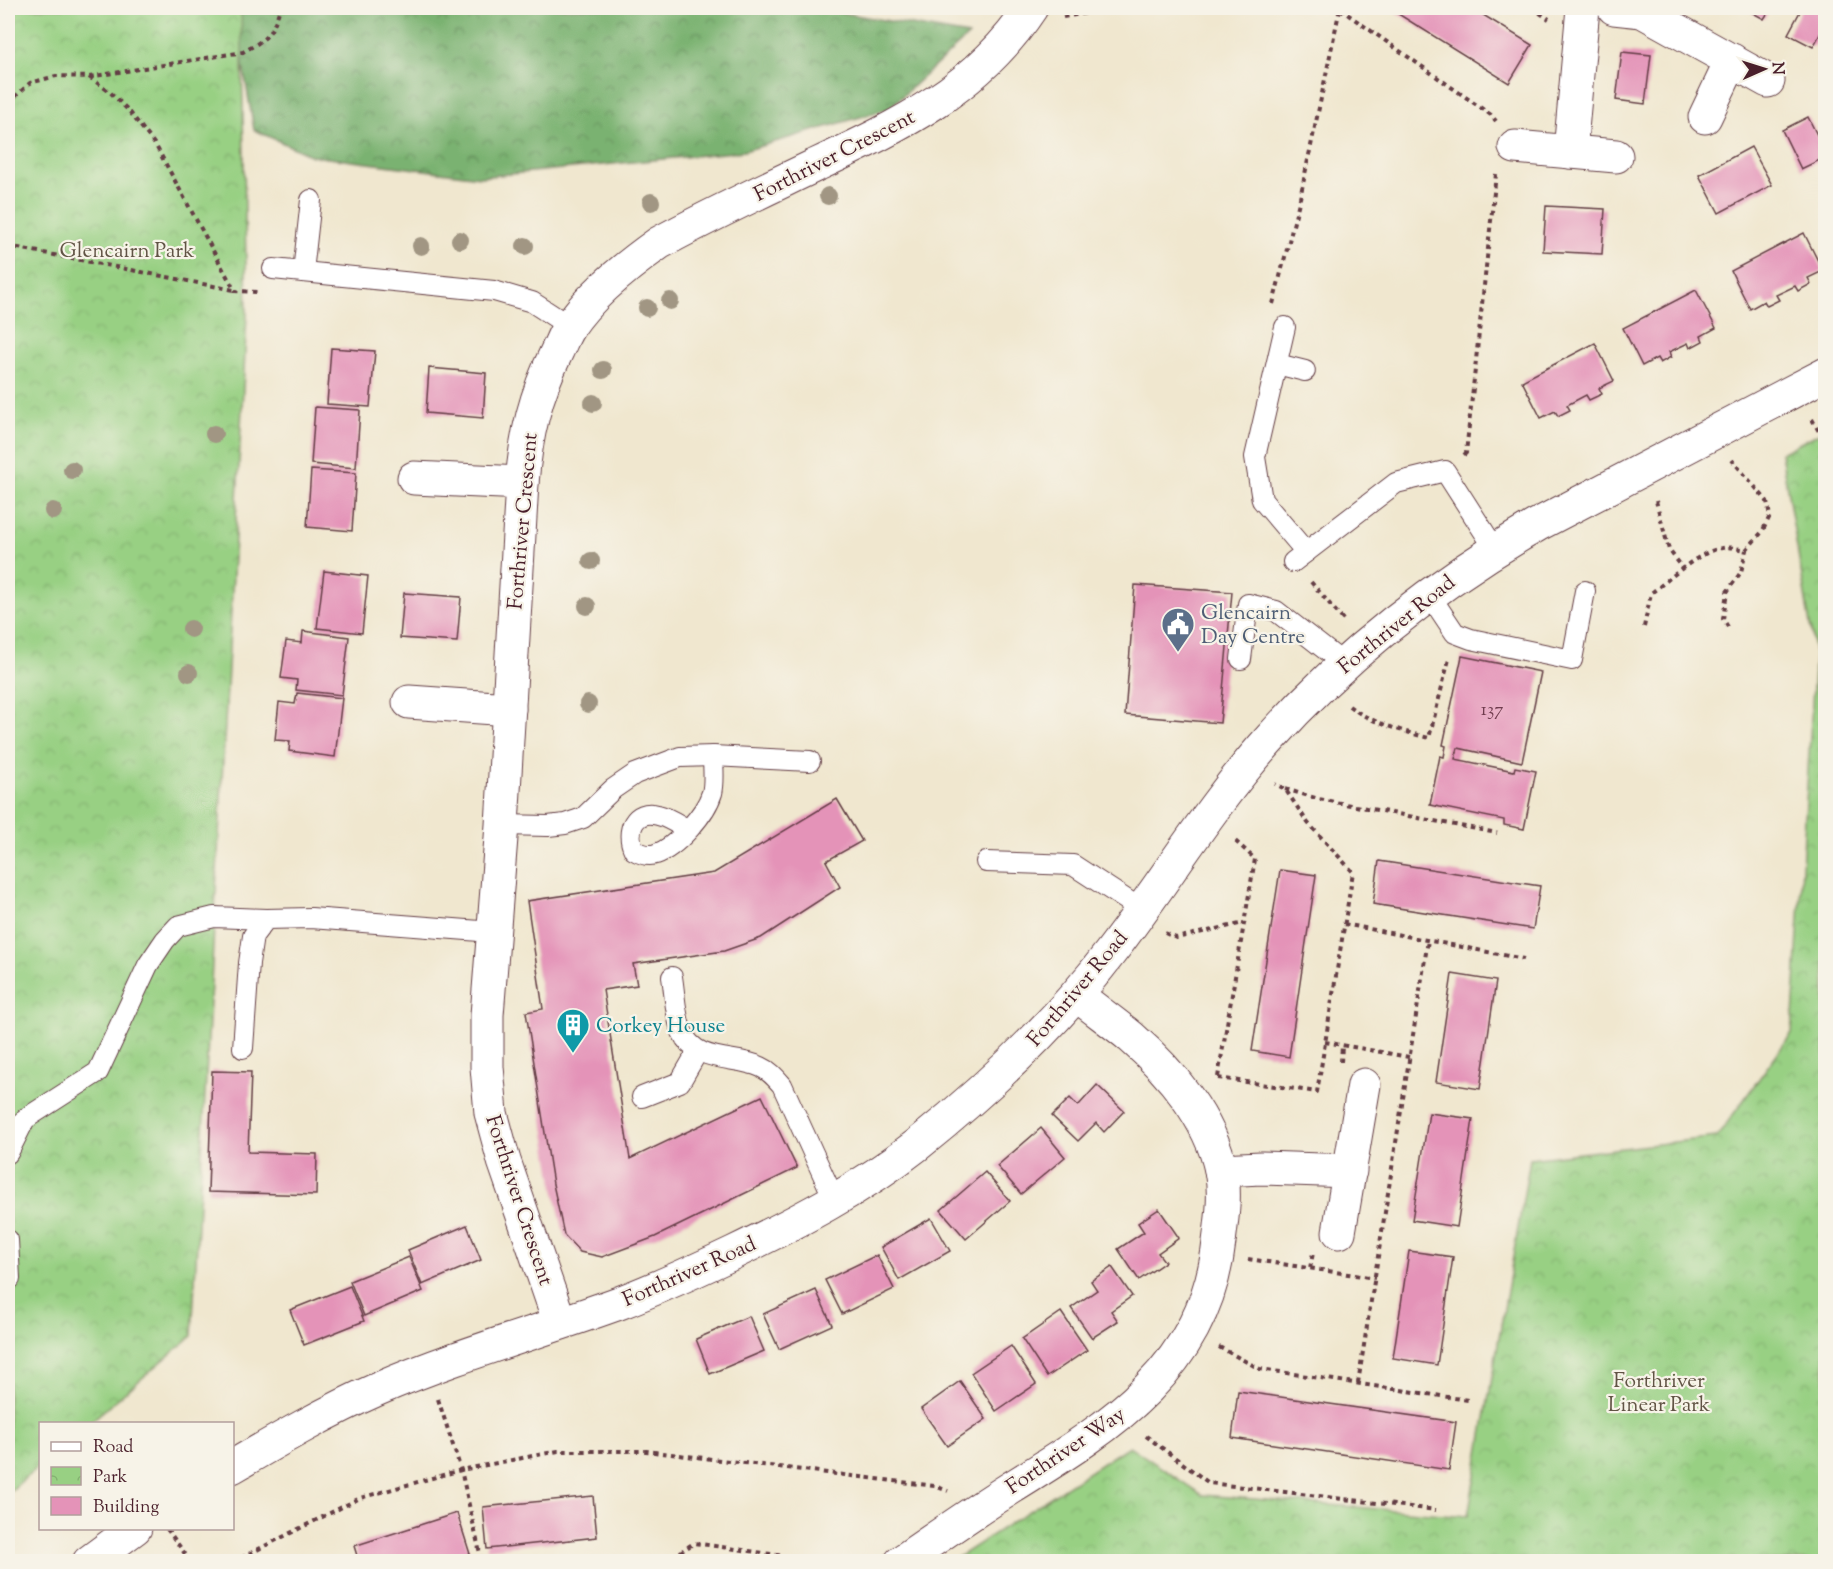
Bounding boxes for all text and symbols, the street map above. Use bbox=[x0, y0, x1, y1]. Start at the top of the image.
north arrow bbox=[1734, 39, 1794, 99]
text: N bbox=[1765, 61, 1788, 76]
street label: Forthriver Crescent bbox=[749, 103, 921, 210]
park label: Glencairn Park bbox=[60, 237, 195, 267]
street label: Forthriver Crescent bbox=[501, 431, 547, 611]
street label: Forthriver Road bbox=[1332, 569, 1463, 682]
place label: Glencairn Day Centre bbox=[1201, 599, 1305, 653]
public building icon: Glencairn Day Centre bbox=[1160, 606, 1196, 653]
house number: 137 bbox=[1481, 698, 1503, 724]
street label: Forthriver Road bbox=[1021, 925, 1136, 1054]
building icon: Corkey House bbox=[555, 1007, 591, 1054]
place label: Corkey House bbox=[596, 1012, 725, 1042]
street label: Forthriver Crescent bbox=[476, 1112, 560, 1290]
street label: Forthriver Road bbox=[618, 1230, 762, 1316]
park label: Forthriver Linear Park bbox=[1608, 1367, 1711, 1421]
street label: Forthriver Way bbox=[1000, 1400, 1132, 1503]
legend bbox=[39, 1422, 234, 1530]
text: Road bbox=[93, 1435, 133, 1461]
text: Park bbox=[93, 1465, 128, 1491]
text: Building bbox=[93, 1495, 159, 1521]

